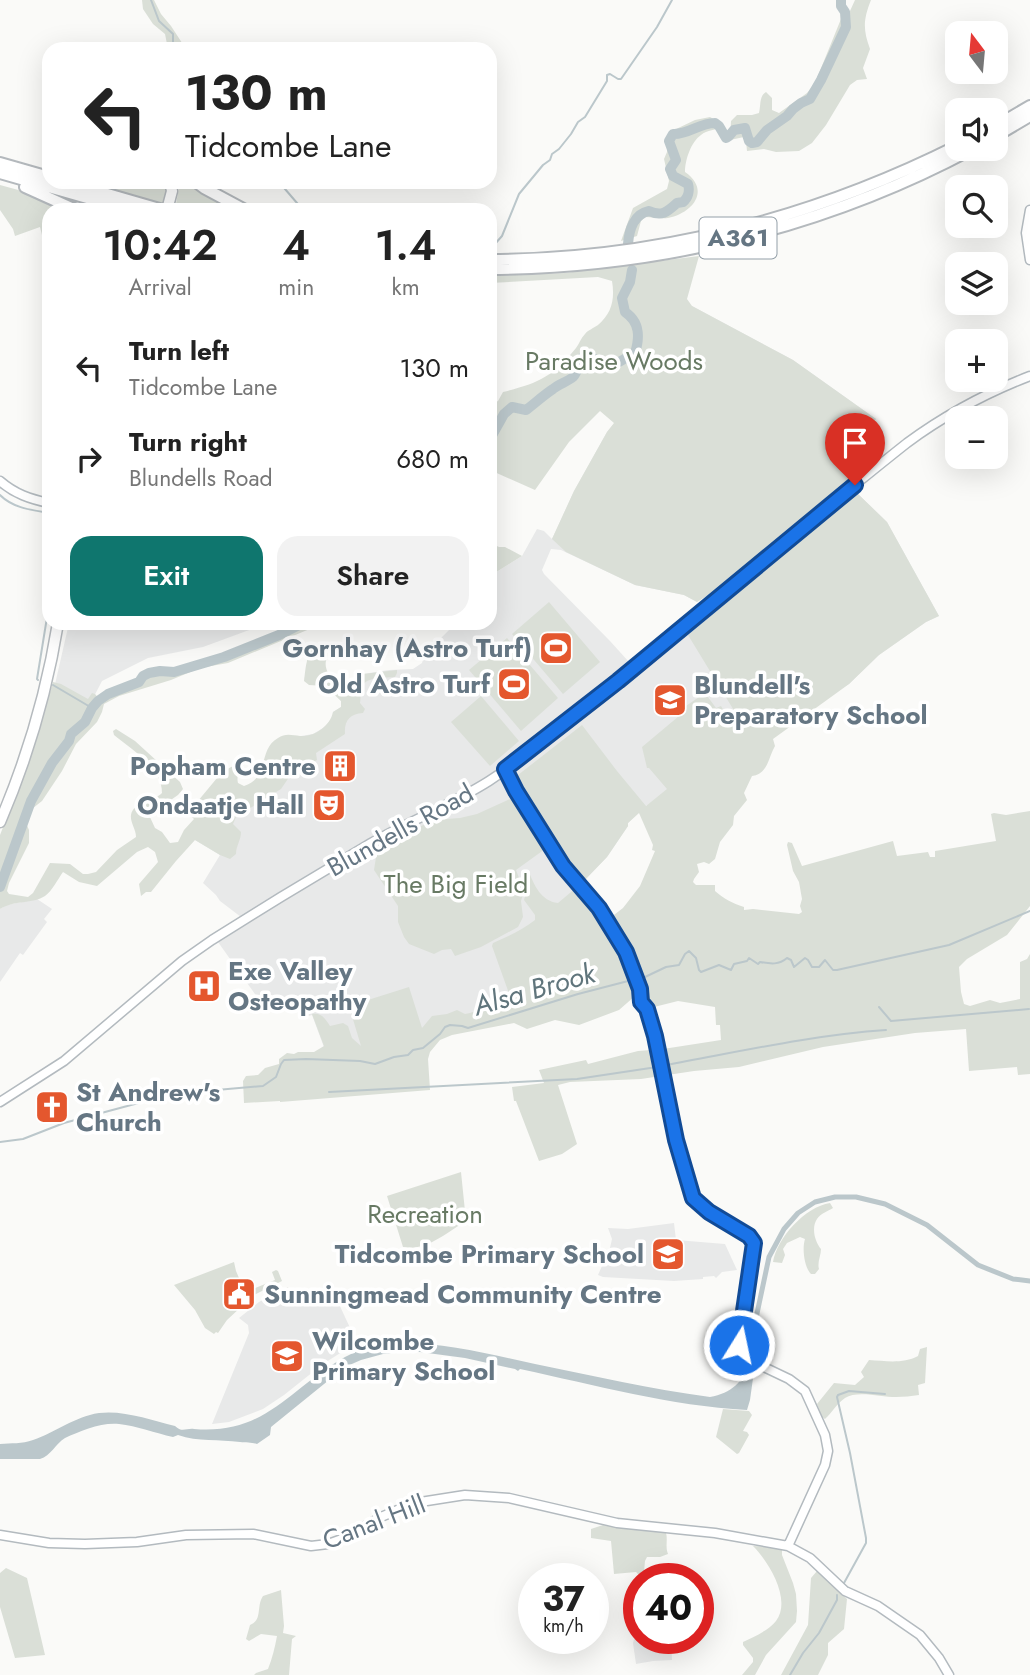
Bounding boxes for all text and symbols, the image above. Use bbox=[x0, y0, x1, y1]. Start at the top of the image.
north arrow bbox=[945, 21, 1008, 84]
map controls bbox=[945, 21, 1008, 469]
text: 130 m bbox=[185, 58, 328, 128]
icon: left bbox=[70, 70, 161, 161]
button: sound bbox=[945, 98, 1008, 161]
text: Tidcombe Lane bbox=[185, 123, 392, 169]
button: search bbox=[945, 175, 1008, 238]
text: 10:42 bbox=[103, 215, 218, 276]
text: 4 bbox=[282, 215, 310, 276]
text: 1.4 bbox=[375, 215, 436, 276]
road number: A361 bbox=[700, 218, 776, 258]
button: layers bbox=[945, 252, 1008, 315]
text: Arrival bbox=[128, 270, 192, 304]
text: min bbox=[278, 270, 314, 304]
text: km bbox=[392, 270, 420, 304]
button: + bbox=[945, 329, 1008, 392]
text: Turn left bbox=[129, 332, 229, 370]
park label: Paradise Woods bbox=[525, 342, 703, 380]
icon: left bbox=[70, 349, 108, 387]
text: 130 m bbox=[399, 349, 469, 387]
text: Tidcombe Lane bbox=[129, 370, 277, 404]
button: − bbox=[945, 406, 1008, 469]
pin bbox=[825, 413, 885, 485]
text: Turn right bbox=[129, 423, 247, 461]
icon: arrive bbox=[836, 424, 874, 462]
icon: right bbox=[70, 440, 108, 478]
text: 680 m bbox=[396, 440, 469, 478]
text: Blundells Road bbox=[129, 461, 273, 495]
button: Exit bbox=[70, 536, 263, 616]
button: Share bbox=[277, 536, 469, 616]
place label: Gornhay (Astro Turf) bbox=[282, 629, 532, 667]
sports icon: Gornhay (Astro Turf) bbox=[537, 629, 575, 667]
place label: Old Astro Turf bbox=[318, 665, 491, 703]
sports icon: Old Astro Turf bbox=[495, 665, 533, 703]
place label: Blundell's Preparatory School bbox=[694, 666, 928, 734]
school or university icon: Blundell's Preparatory School bbox=[651, 681, 689, 719]
place label: Popham Centre bbox=[130, 747, 316, 785]
building icon: Popham Centre bbox=[321, 747, 359, 785]
street label: Blundells Road bbox=[320, 774, 480, 886]
place label: Ondaatje Hall bbox=[137, 786, 304, 824]
theatre icon: Ondaatje Hall bbox=[310, 786, 348, 824]
park label: The Big Field bbox=[384, 865, 528, 903]
place label: Exe Valley Osteopathy bbox=[228, 952, 367, 1020]
water label: Alsa Brook bbox=[468, 952, 601, 1027]
hospital icon: Exe Valley Osteopathy bbox=[185, 967, 223, 1005]
place label: St Andrew's Church bbox=[76, 1073, 220, 1141]
church icon: St Andrew's Church bbox=[33, 1088, 71, 1126]
park label: Recreation bbox=[367, 1195, 483, 1233]
place label: Tidcombe Primary School bbox=[335, 1235, 644, 1273]
school or university icon: Tidcombe Primary School bbox=[649, 1235, 687, 1273]
public building icon: Sunningmead Community Centre bbox=[220, 1275, 258, 1313]
place label: Sunningmead Community Centre bbox=[264, 1275, 662, 1313]
position arrow bbox=[702, 1308, 776, 1382]
place label: Wilcombe Primary School bbox=[312, 1322, 495, 1390]
school or university icon: Wilcombe Primary School bbox=[268, 1337, 306, 1375]
street label: Canal Hill bbox=[317, 1485, 431, 1559]
speed limit sign: 40 bbox=[623, 1563, 714, 1654]
text: 37 bbox=[542, 1574, 585, 1624]
text: km/h bbox=[543, 1613, 584, 1639]

